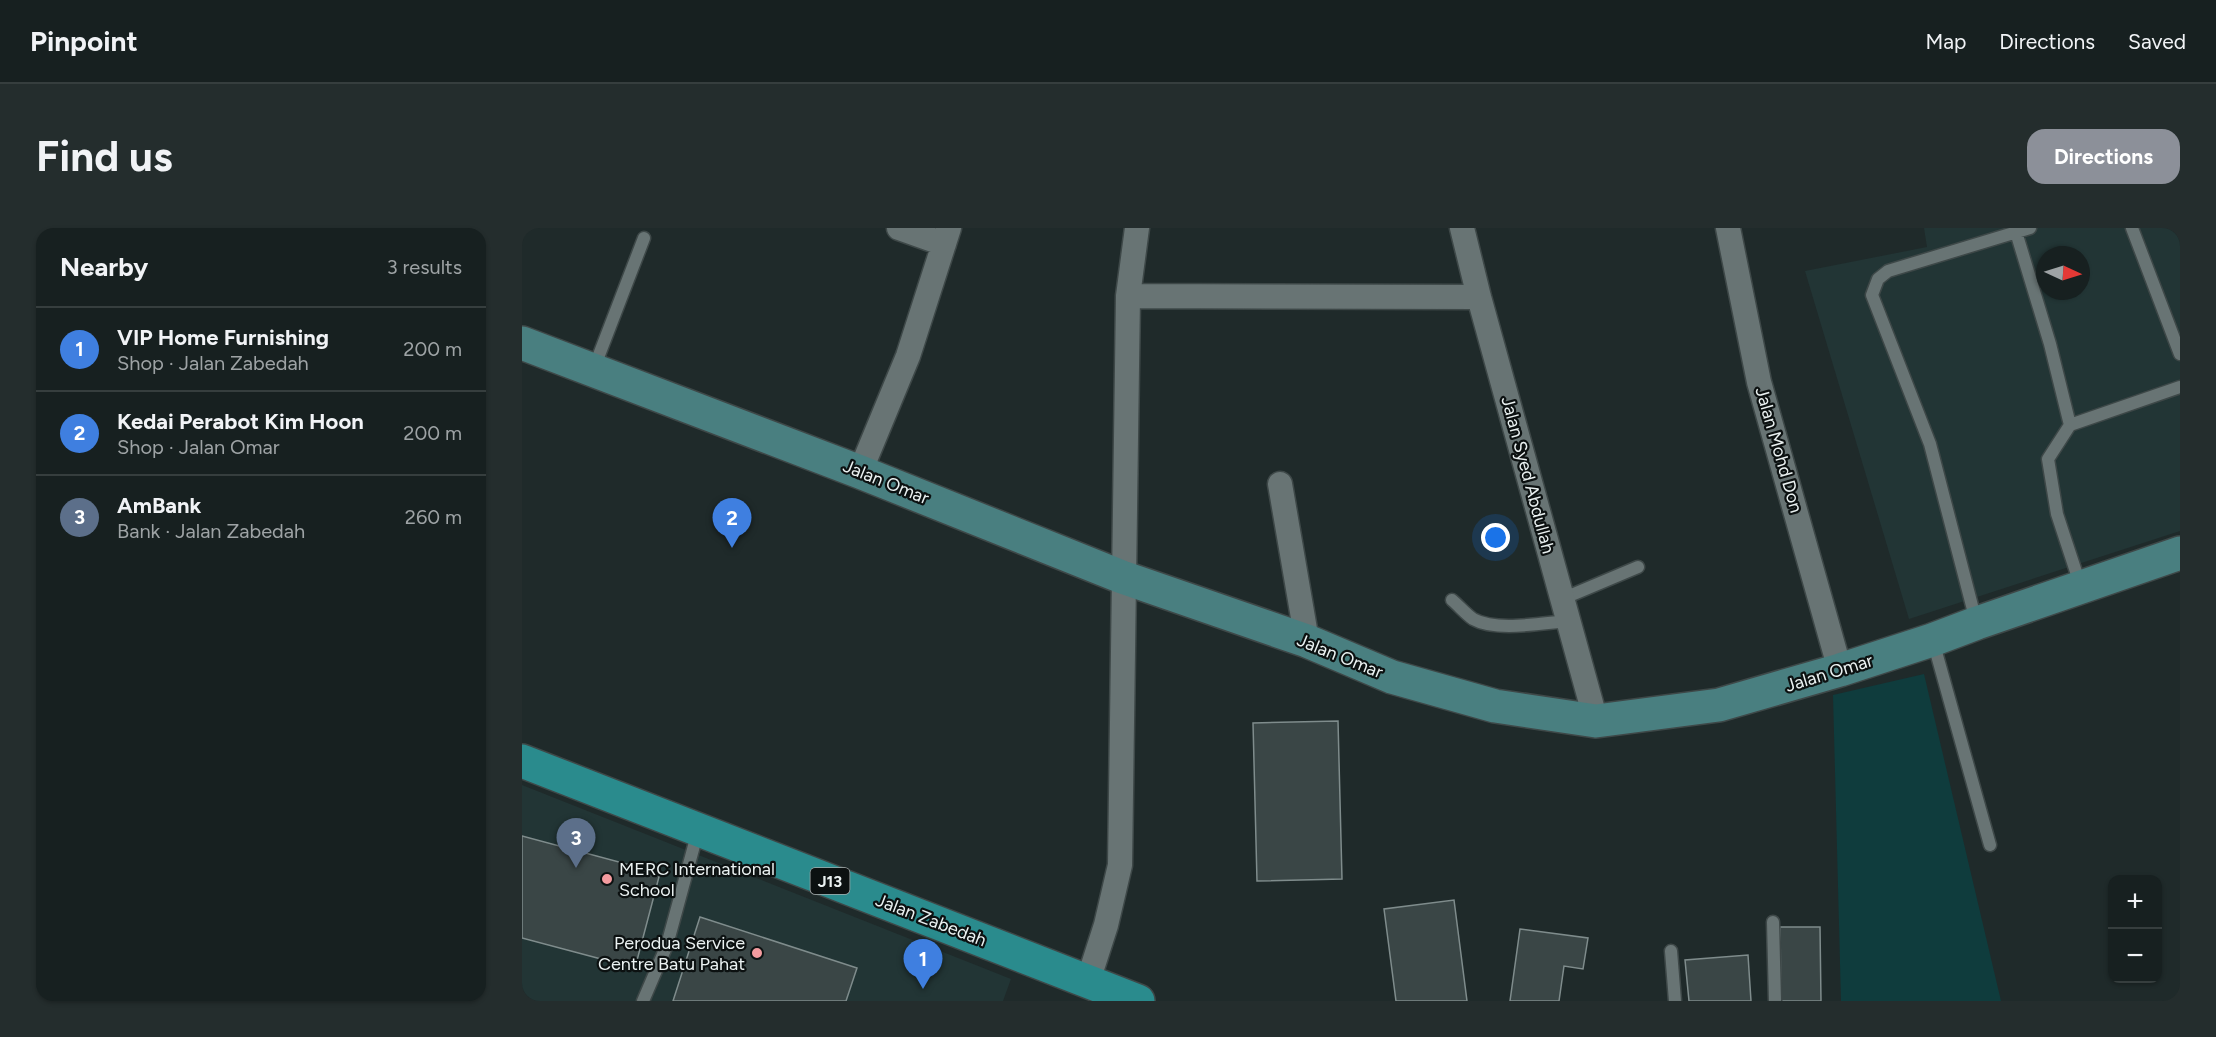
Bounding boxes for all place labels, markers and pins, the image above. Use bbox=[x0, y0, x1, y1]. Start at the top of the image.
pin: 2 bbox=[712, 498, 752, 548]
pin: 3 bbox=[556, 818, 596, 868]
place label: MERC International School bbox=[619, 858, 775, 901]
marker: MERC International School bbox=[600, 872, 614, 886]
place label: Perodua Service Centre Batu Pahat bbox=[598, 932, 745, 975]
pin: 1 bbox=[904, 940, 942, 989]
marker: Perodua Service Centre Batu Pahat bbox=[750, 946, 764, 960]

